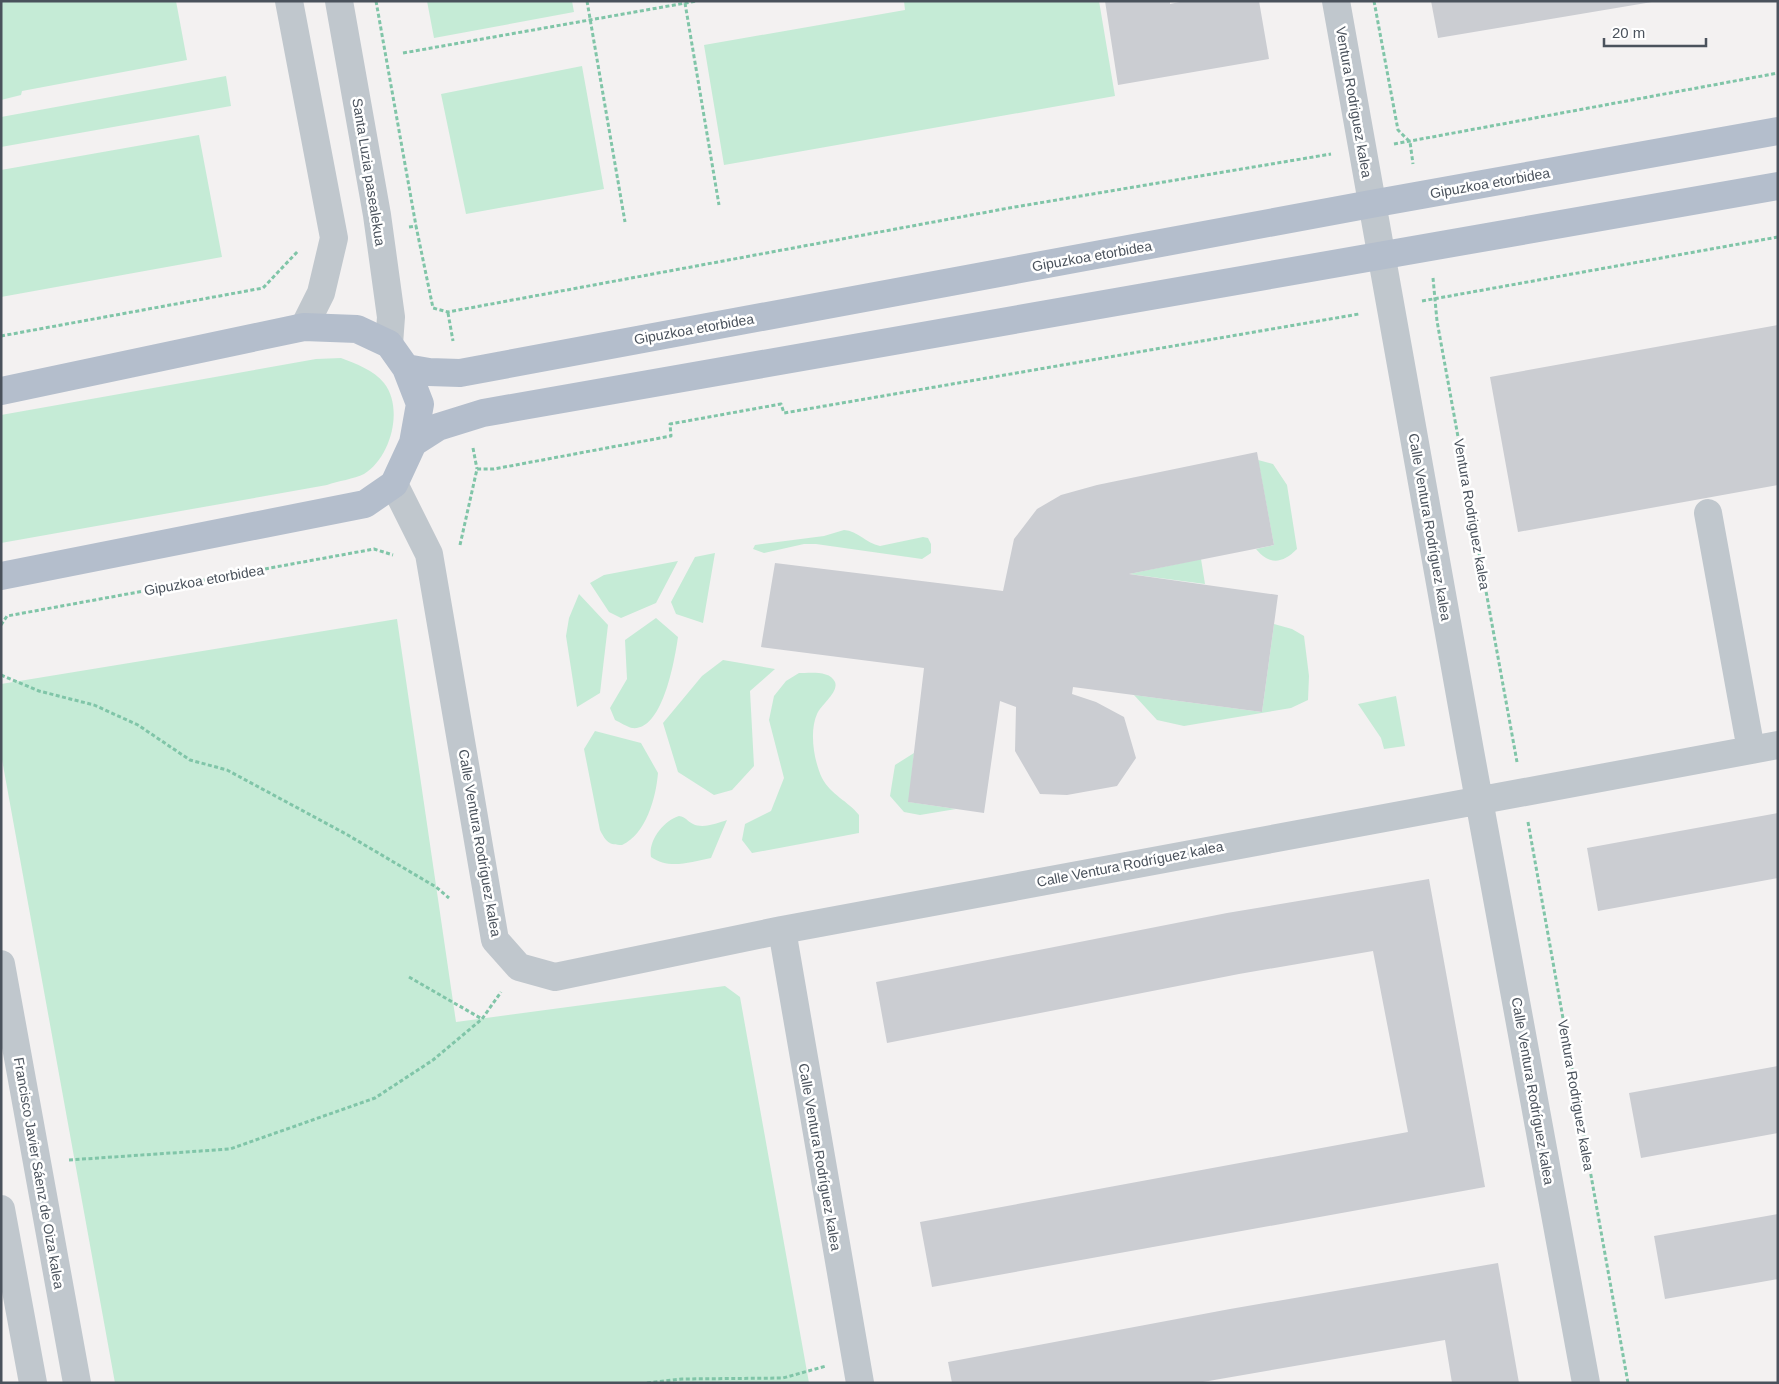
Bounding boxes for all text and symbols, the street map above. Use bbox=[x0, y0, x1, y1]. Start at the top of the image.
scale bar bbox=[1604, 15, 1706, 47]
text: 20 m bbox=[1612, 24, 1645, 41]
street label: Ventura Rodriguez kalea bbox=[1333, 25, 1375, 179]
street label: Santa Luzia pasealekua bbox=[349, 97, 389, 247]
street label: Gipuzkoa etorbidea bbox=[1429, 165, 1551, 201]
street label: Gipuzkoa etorbidea bbox=[1031, 238, 1153, 274]
street label: Gipuzkoa etorbidea bbox=[633, 311, 755, 347]
street label: Calle Ventura Rodríguez kalea bbox=[1406, 432, 1454, 622]
street label: Ventura Rodriguez kalea bbox=[1451, 437, 1493, 591]
street label: Gipuzkoa etorbidea bbox=[143, 562, 265, 598]
street label: Calle Ventura Rodríguez kalea bbox=[456, 748, 504, 938]
street label: Calle Ventura Rodríguez kalea bbox=[1035, 838, 1225, 890]
street label: Calle Ventura Rodríguez kalea bbox=[1509, 996, 1557, 1186]
street label: Ventura Rodriguez kalea bbox=[1555, 1018, 1597, 1172]
street label: Francisco Javier Sáenz de Oiza kalea bbox=[11, 1056, 67, 1290]
street label: Calle Ventura Rodríguez kalea bbox=[796, 1062, 844, 1252]

